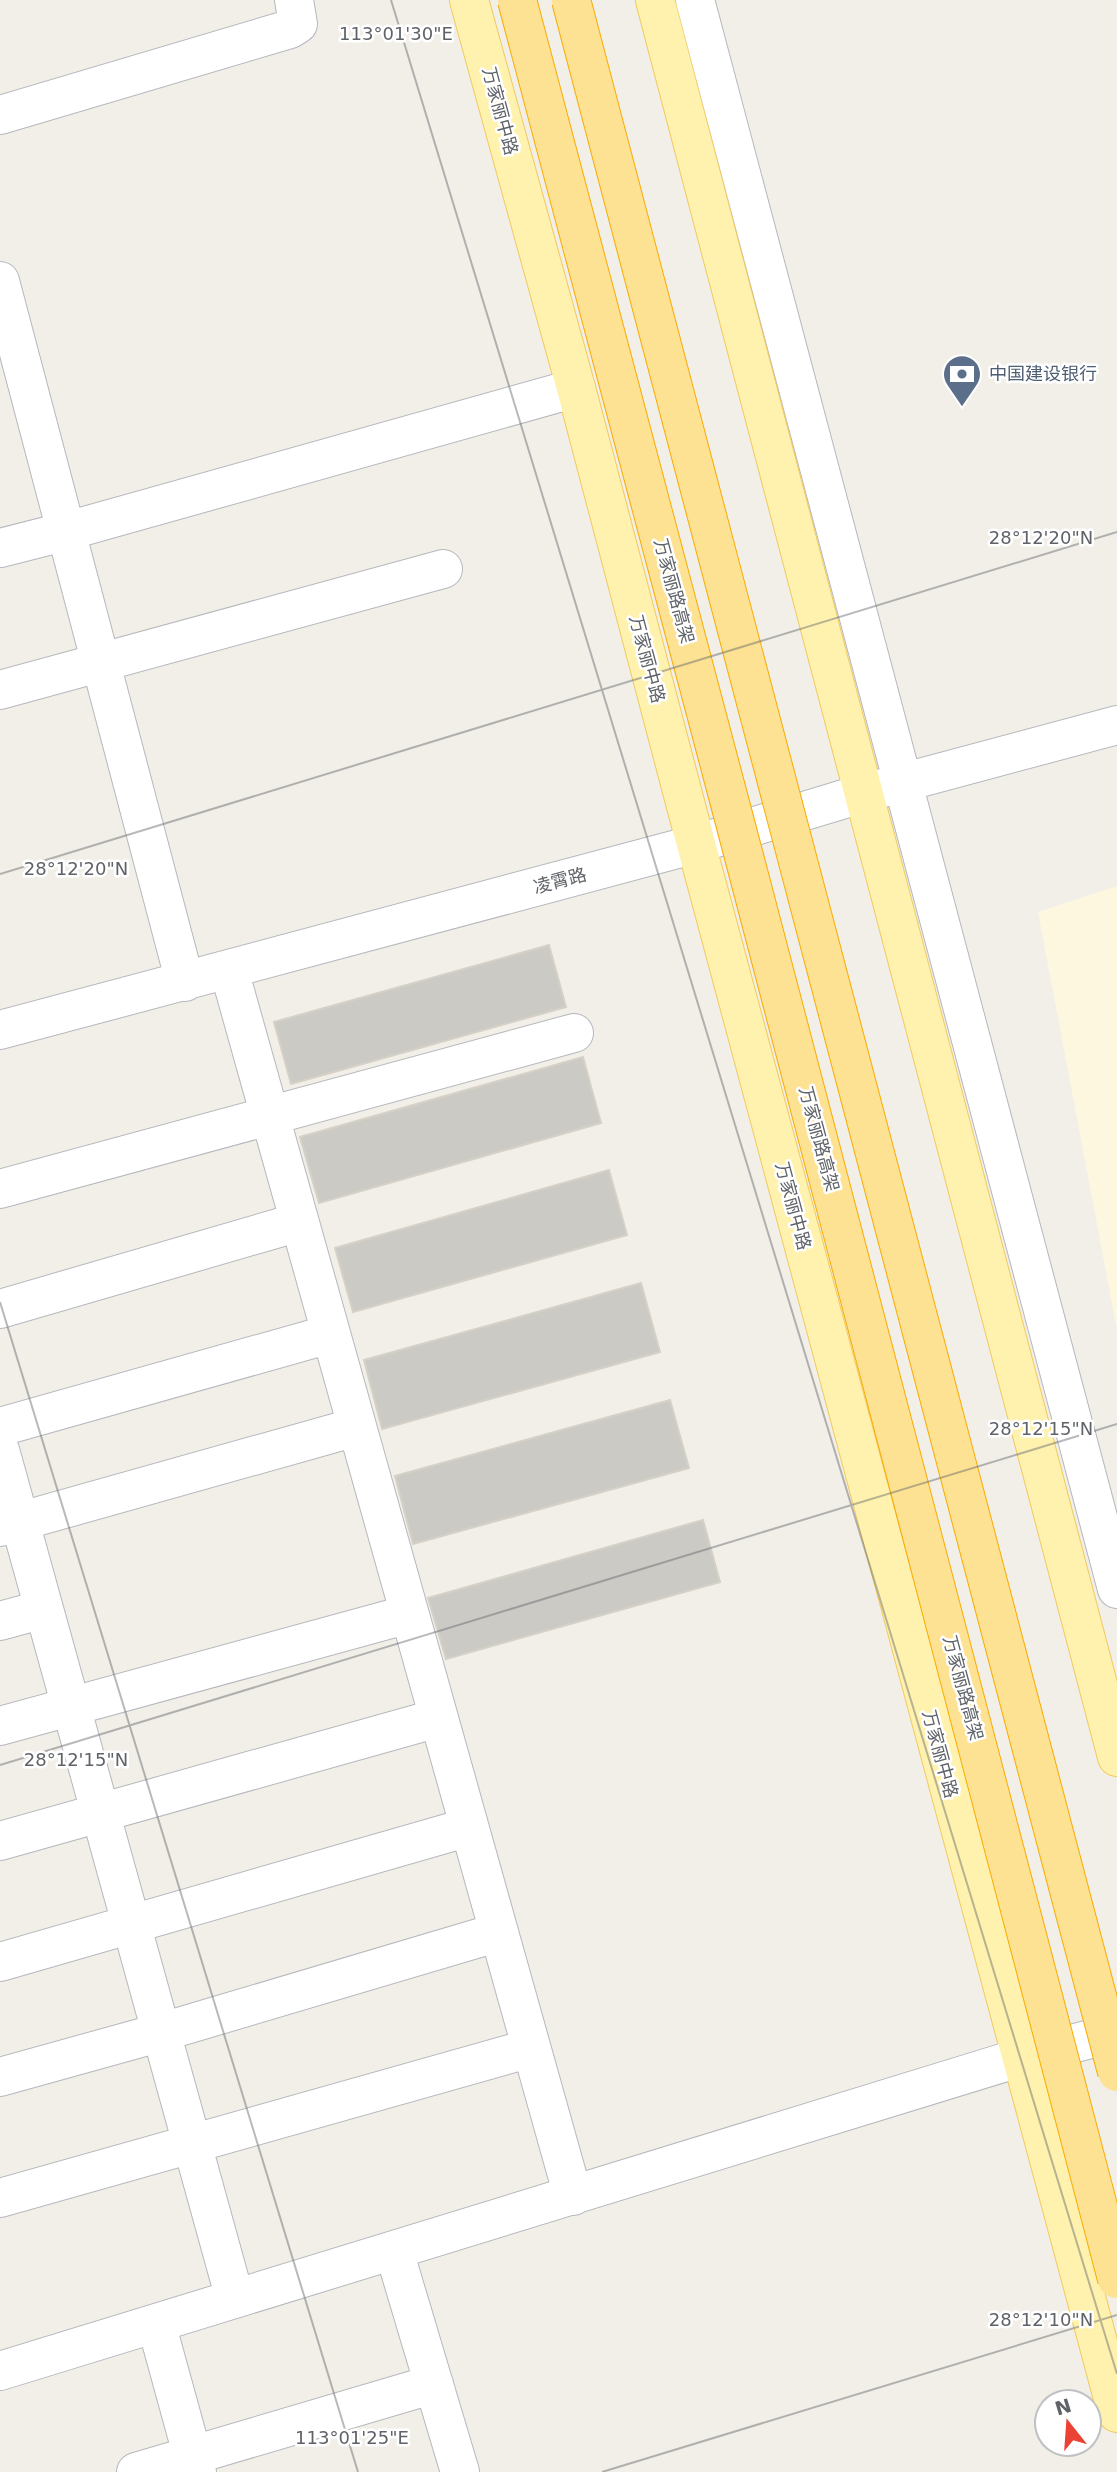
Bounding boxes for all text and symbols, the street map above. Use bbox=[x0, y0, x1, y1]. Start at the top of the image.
text: 113°01'30"E bbox=[339, 23, 453, 44]
street label: 万家丽中路 bbox=[479, 65, 522, 157]
bank icon: 中国建设银行 bbox=[941, 353, 983, 408]
place label: 中国建设银行 bbox=[989, 363, 1097, 384]
text: 28°12'20"N bbox=[989, 527, 1093, 548]
street label: 万家丽路高架 bbox=[650, 536, 699, 646]
street label: 万家丽中路 bbox=[626, 613, 669, 705]
text: 28°12'20"N bbox=[24, 858, 128, 879]
street label: 凌霄路 bbox=[531, 863, 589, 898]
street label: 万家丽路高架 bbox=[795, 1084, 844, 1194]
street label: 万家丽中路 bbox=[772, 1160, 815, 1252]
text: 28°12'15"N bbox=[989, 1418, 1093, 1439]
street label: 万家丽路高架 bbox=[939, 1633, 988, 1743]
street label: 万家丽中路 bbox=[919, 1708, 962, 1800]
text: 28°12'15"N bbox=[24, 1749, 128, 1770]
text: 28°12'10"N bbox=[989, 2309, 1093, 2330]
north arrow bbox=[1033, 2388, 1103, 2458]
text: N bbox=[1052, 2394, 1074, 2420]
text: 113°01'25"E bbox=[295, 2427, 409, 2448]

